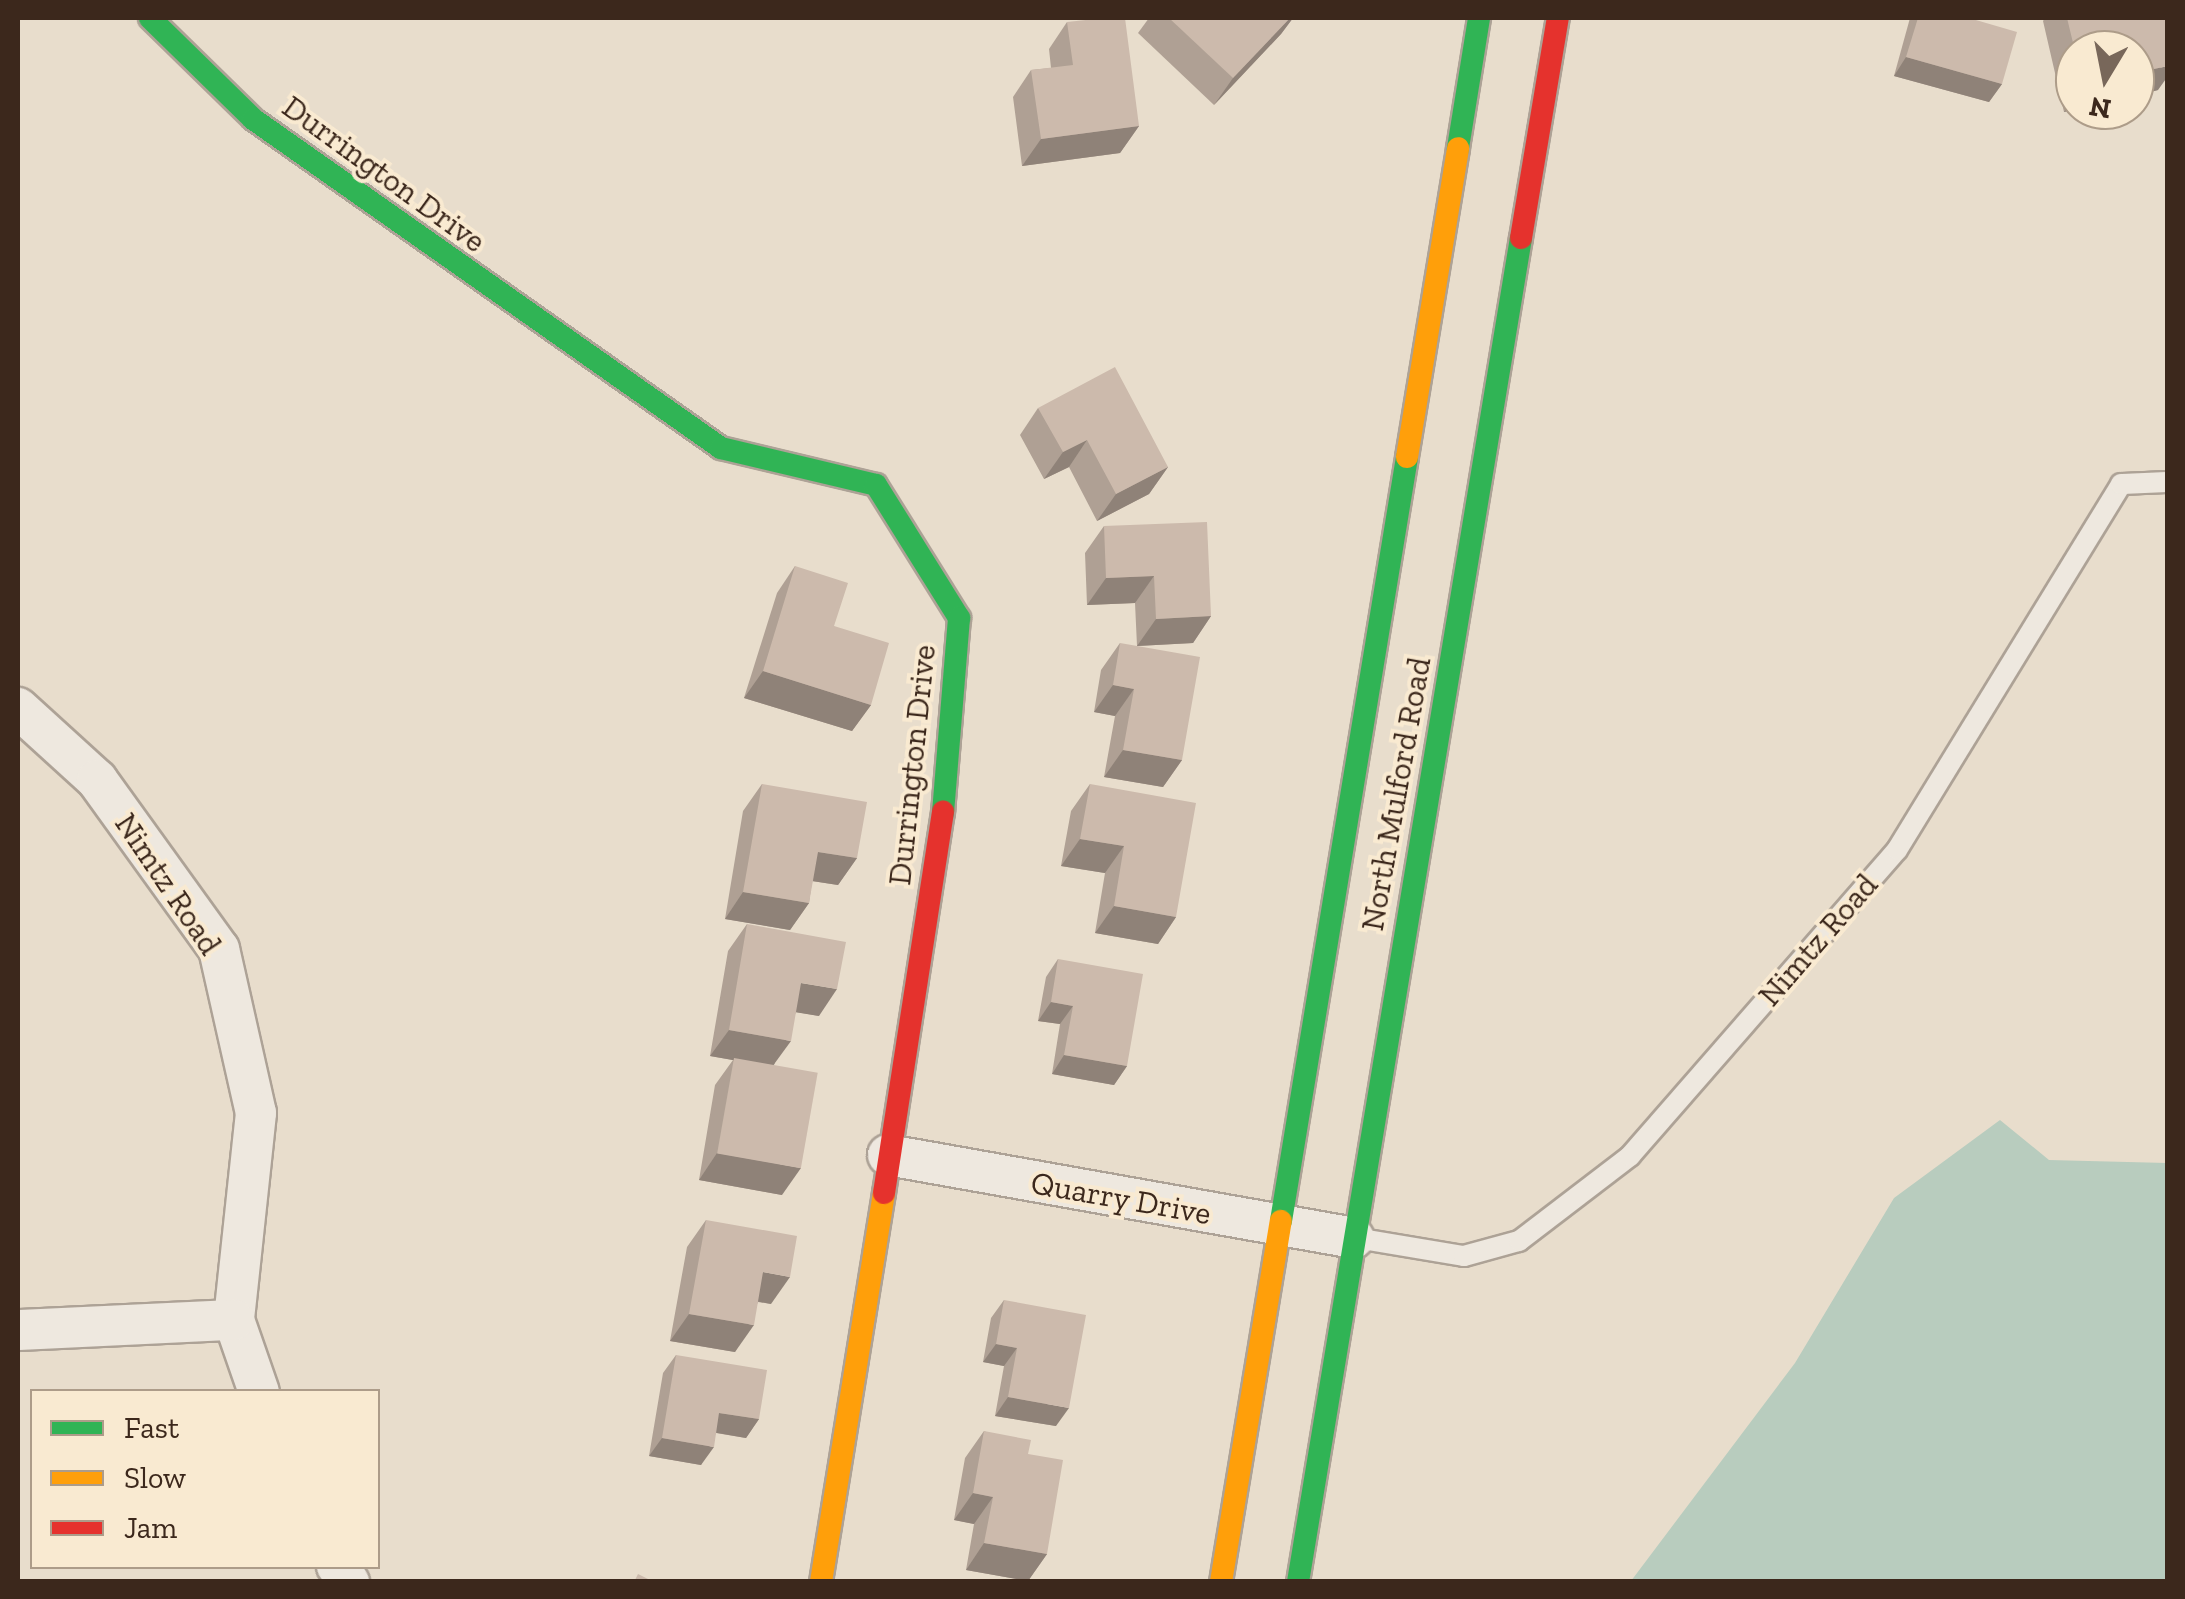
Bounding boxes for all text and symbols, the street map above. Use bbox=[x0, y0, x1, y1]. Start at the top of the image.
north arrow bbox=[2055, 30, 2155, 130]
street label: Durrington Drive bbox=[275, 88, 493, 260]
text: N bbox=[2087, 90, 2113, 126]
street label: Durrington Drive bbox=[880, 643, 944, 887]
street label: North Mulford Road bbox=[1353, 654, 1439, 934]
street label: Nimtz Road bbox=[107, 806, 229, 962]
street label: Nimtz Road bbox=[1750, 866, 1886, 1014]
street label: Quarry Drive bbox=[1028, 1163, 1214, 1233]
legend bbox=[30, 1389, 380, 1569]
text: Fast bbox=[124, 1410, 179, 1446]
text: Slow bbox=[124, 1460, 186, 1496]
text: Jam bbox=[124, 1510, 177, 1546]

